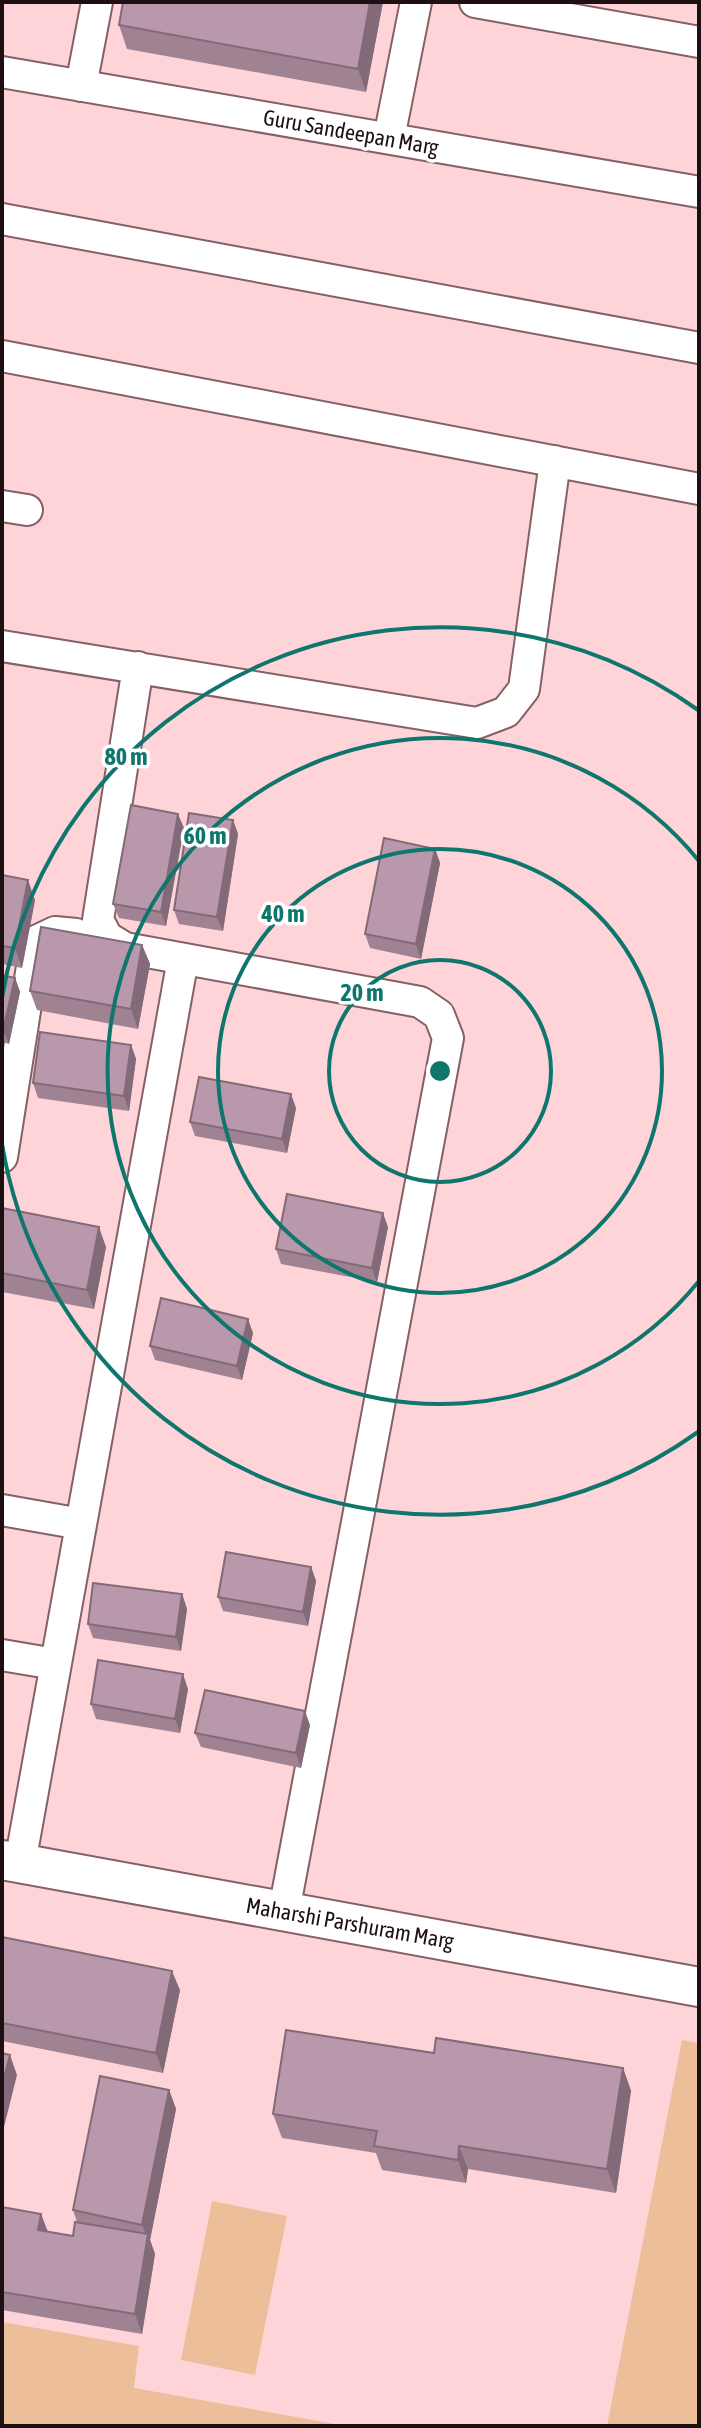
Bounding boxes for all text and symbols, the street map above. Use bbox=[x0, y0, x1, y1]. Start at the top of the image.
street label: Guru Sandeepan Marg bbox=[261, 104, 441, 160]
text: 80 m bbox=[104, 743, 148, 770]
text: 60 m bbox=[183, 822, 227, 849]
text: 40 m bbox=[260, 900, 305, 927]
text: 20 m bbox=[340, 979, 384, 1006]
centre of rings bbox=[426, 1057, 454, 1085]
street label: Maharshi Parshuram Marg bbox=[244, 1892, 456, 1954]

